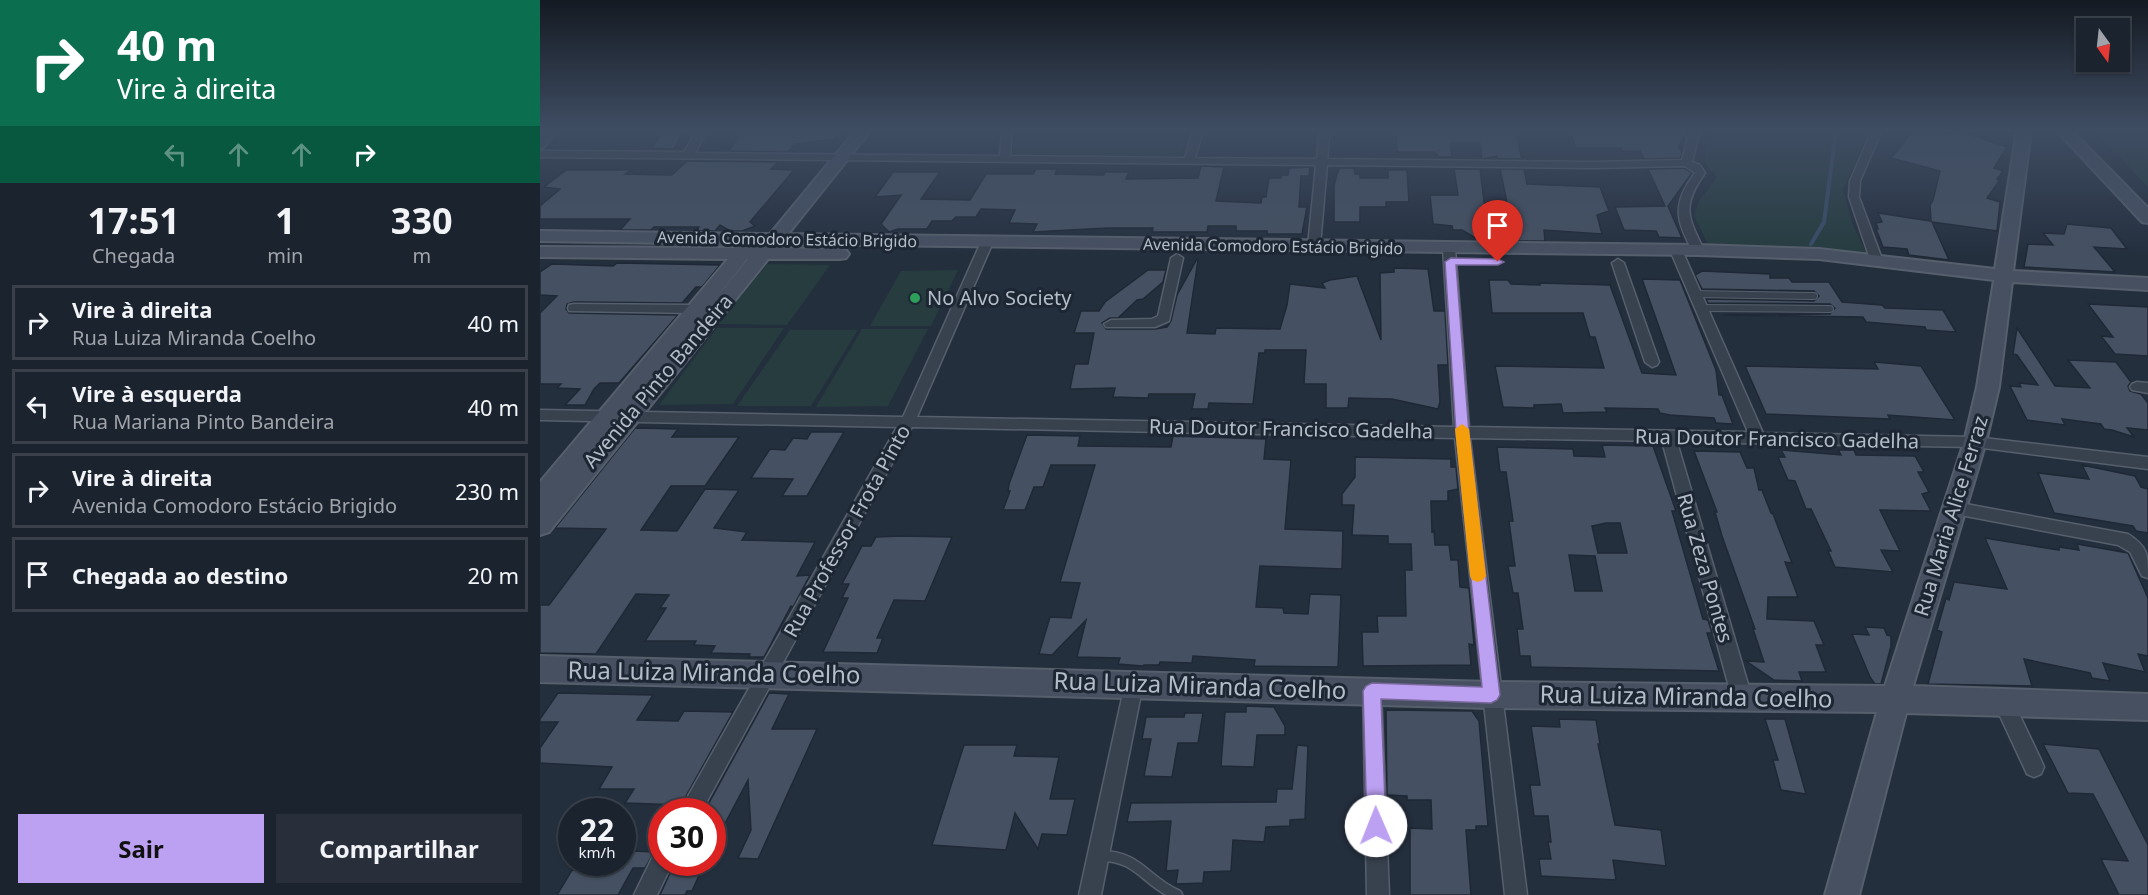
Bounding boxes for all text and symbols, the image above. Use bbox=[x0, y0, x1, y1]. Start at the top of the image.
text: 40 m bbox=[117, 16, 217, 73]
north arrow bbox=[2076, 18, 2130, 72]
map controls bbox=[2076, 18, 2130, 72]
icon: right bbox=[18, 24, 96, 102]
text: Vire à direita bbox=[117, 70, 276, 107]
icon: left bbox=[159, 138, 192, 171]
icon: ahead bbox=[222, 138, 255, 171]
icon: ahead bbox=[285, 138, 318, 171]
icon: right bbox=[348, 138, 381, 171]
text: 17:51 bbox=[87, 196, 180, 245]
text: 1 bbox=[275, 196, 296, 245]
text: 330 bbox=[391, 196, 453, 245]
pin bbox=[1472, 200, 1523, 262]
icon: arrive bbox=[1481, 209, 1514, 242]
street label: Avenida Comodoro Estácio Brigido bbox=[657, 226, 917, 252]
street label: Avenida Comodoro Estácio Brigido bbox=[1143, 233, 1403, 259]
text: Chegada bbox=[92, 242, 175, 269]
text: min bbox=[267, 242, 303, 269]
text: m bbox=[412, 242, 431, 269]
place label: No Alvo Society bbox=[927, 284, 1072, 311]
street label: Avenida Pinto Bandeira bbox=[577, 288, 738, 473]
marker: No Alvo Society bbox=[908, 291, 922, 305]
text: Vire à direita bbox=[72, 294, 212, 324]
icon: right bbox=[21, 306, 54, 339]
text: 40 m bbox=[468, 308, 519, 338]
text: Rua Luiza Miranda Coelho bbox=[72, 324, 316, 351]
text: Vire à esquerda bbox=[72, 378, 242, 408]
icon: left bbox=[21, 390, 54, 423]
text: 40 m bbox=[468, 392, 519, 422]
text: Rua Mariana Pinto Bandeira bbox=[72, 408, 335, 435]
street label: Rua Maria Alice Ferraz bbox=[1907, 412, 1994, 619]
street label: Rua Doutor Francisco Gadelha bbox=[1149, 413, 1433, 444]
street label: Rua Professor Frota Pinto bbox=[777, 420, 916, 642]
street label: Rua Doutor Francisco Gadelha bbox=[1635, 423, 1919, 454]
text: Vire à direita bbox=[72, 462, 212, 492]
icon: right bbox=[21, 474, 54, 507]
text: 230 m bbox=[455, 476, 519, 506]
street label: Rua Zeza Pontes bbox=[1671, 490, 1740, 646]
text: Avenida Comodoro Estácio Brigido bbox=[72, 492, 397, 519]
icon: arrive bbox=[21, 558, 54, 591]
text: Chegada ao destino bbox=[72, 560, 288, 590]
text: 20 m bbox=[468, 560, 519, 590]
street label: Rua Luiza Miranda Coelho bbox=[567, 652, 861, 691]
street label: Rua Luiza Miranda Coelho bbox=[1053, 663, 1347, 706]
street label: Rua Luiza Miranda Coelho bbox=[1539, 676, 1833, 715]
position arrow bbox=[1344, 794, 1408, 858]
speed limit sign: 30 bbox=[648, 798, 726, 876]
text: 22 bbox=[580, 809, 614, 850]
button: Sair bbox=[18, 814, 264, 883]
button: Compartilhar bbox=[276, 814, 522, 883]
text: km/h bbox=[579, 842, 615, 862]

